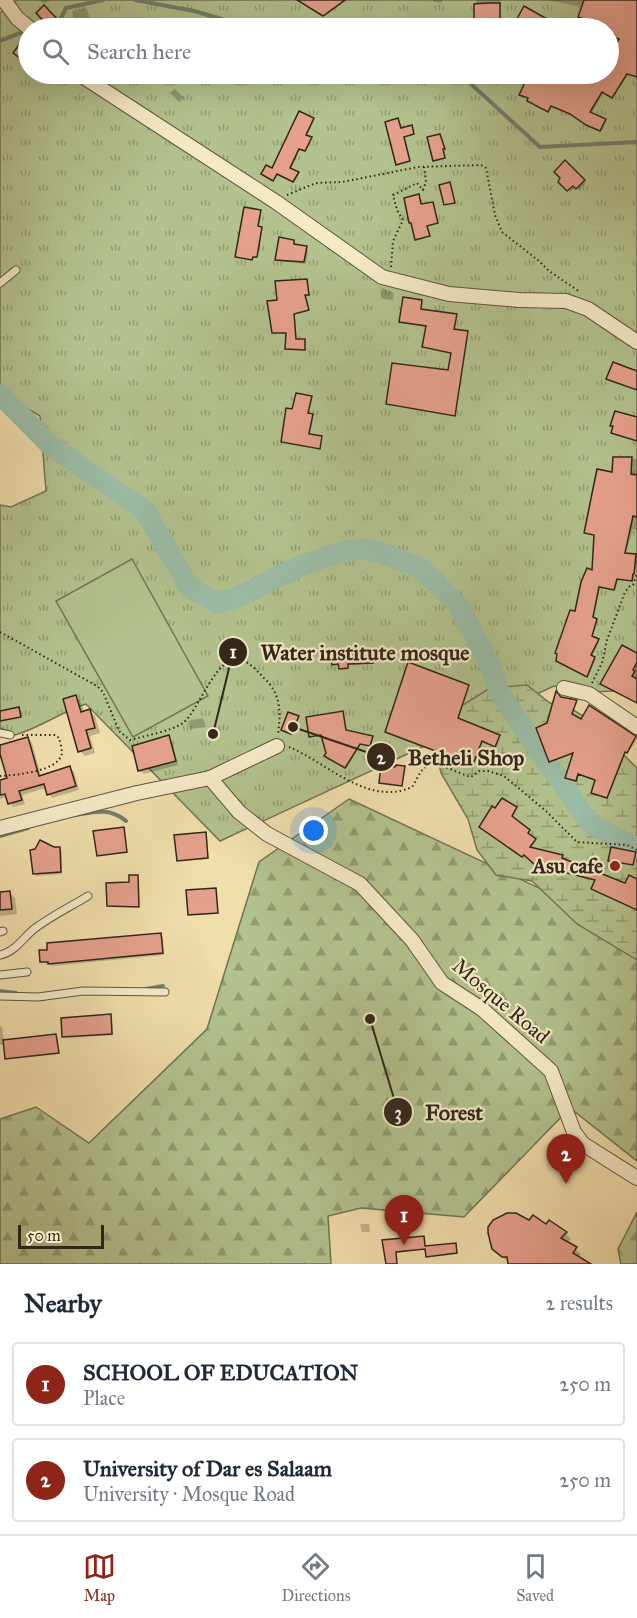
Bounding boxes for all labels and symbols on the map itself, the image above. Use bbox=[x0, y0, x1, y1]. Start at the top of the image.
callout: Water institute mosque bbox=[218, 632, 481, 672]
text: Water institute mosque bbox=[260, 639, 470, 666]
text: 1 bbox=[229, 641, 237, 663]
callout: Betheli Shop bbox=[366, 737, 536, 777]
text: Betheli Shop bbox=[408, 744, 524, 771]
text: 2 bbox=[377, 747, 387, 769]
your location bbox=[299, 816, 328, 845]
place label: Asu cafe bbox=[530, 853, 603, 879]
marker: Asu cafe bbox=[608, 859, 622, 873]
street label: Mosque Road bbox=[447, 953, 555, 1050]
callout: Forest bbox=[383, 1092, 495, 1132]
text: Forest bbox=[425, 1099, 483, 1126]
text: 3 bbox=[394, 1102, 402, 1125]
pin: 2 bbox=[546, 1134, 586, 1184]
pin: 1 bbox=[384, 1196, 424, 1245]
scale bar bbox=[18, 1222, 104, 1250]

